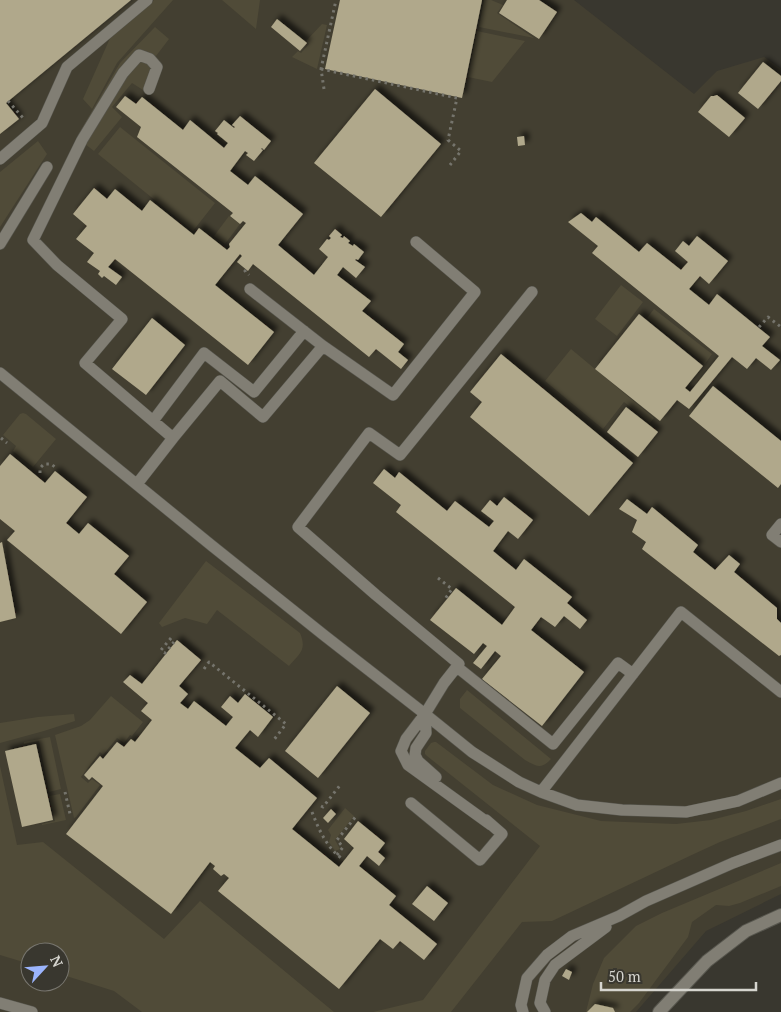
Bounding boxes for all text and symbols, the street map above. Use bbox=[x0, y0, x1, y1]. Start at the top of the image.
north arrow bbox=[20, 942, 70, 992]
text: N bbox=[46, 952, 68, 970]
scale bar bbox=[601, 960, 756, 992]
text: 50 m bbox=[608, 966, 641, 986]

